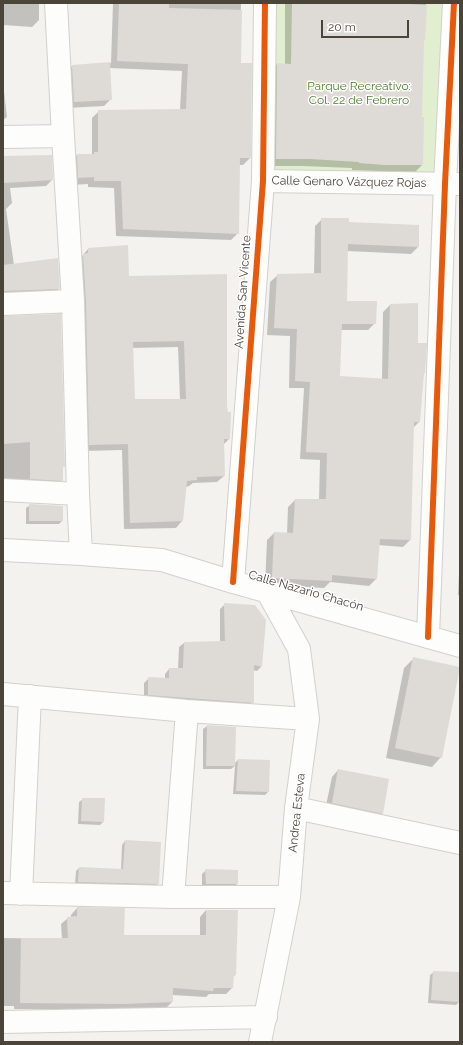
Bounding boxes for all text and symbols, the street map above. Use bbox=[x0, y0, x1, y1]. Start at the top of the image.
scale bar bbox=[323, 12, 411, 38]
text: 20 m bbox=[328, 20, 356, 34]
park label: Parque Recreativo: Col. 22 de Febrero bbox=[307, 79, 411, 107]
street label: Calle Genaro Vázquez Rojas bbox=[271, 173, 427, 191]
street label: Avenida San Vicente bbox=[232, 235, 254, 349]
street label: Calle Nazario Chacón bbox=[247, 568, 365, 614]
street label: Andrea Esteva bbox=[286, 773, 308, 853]

